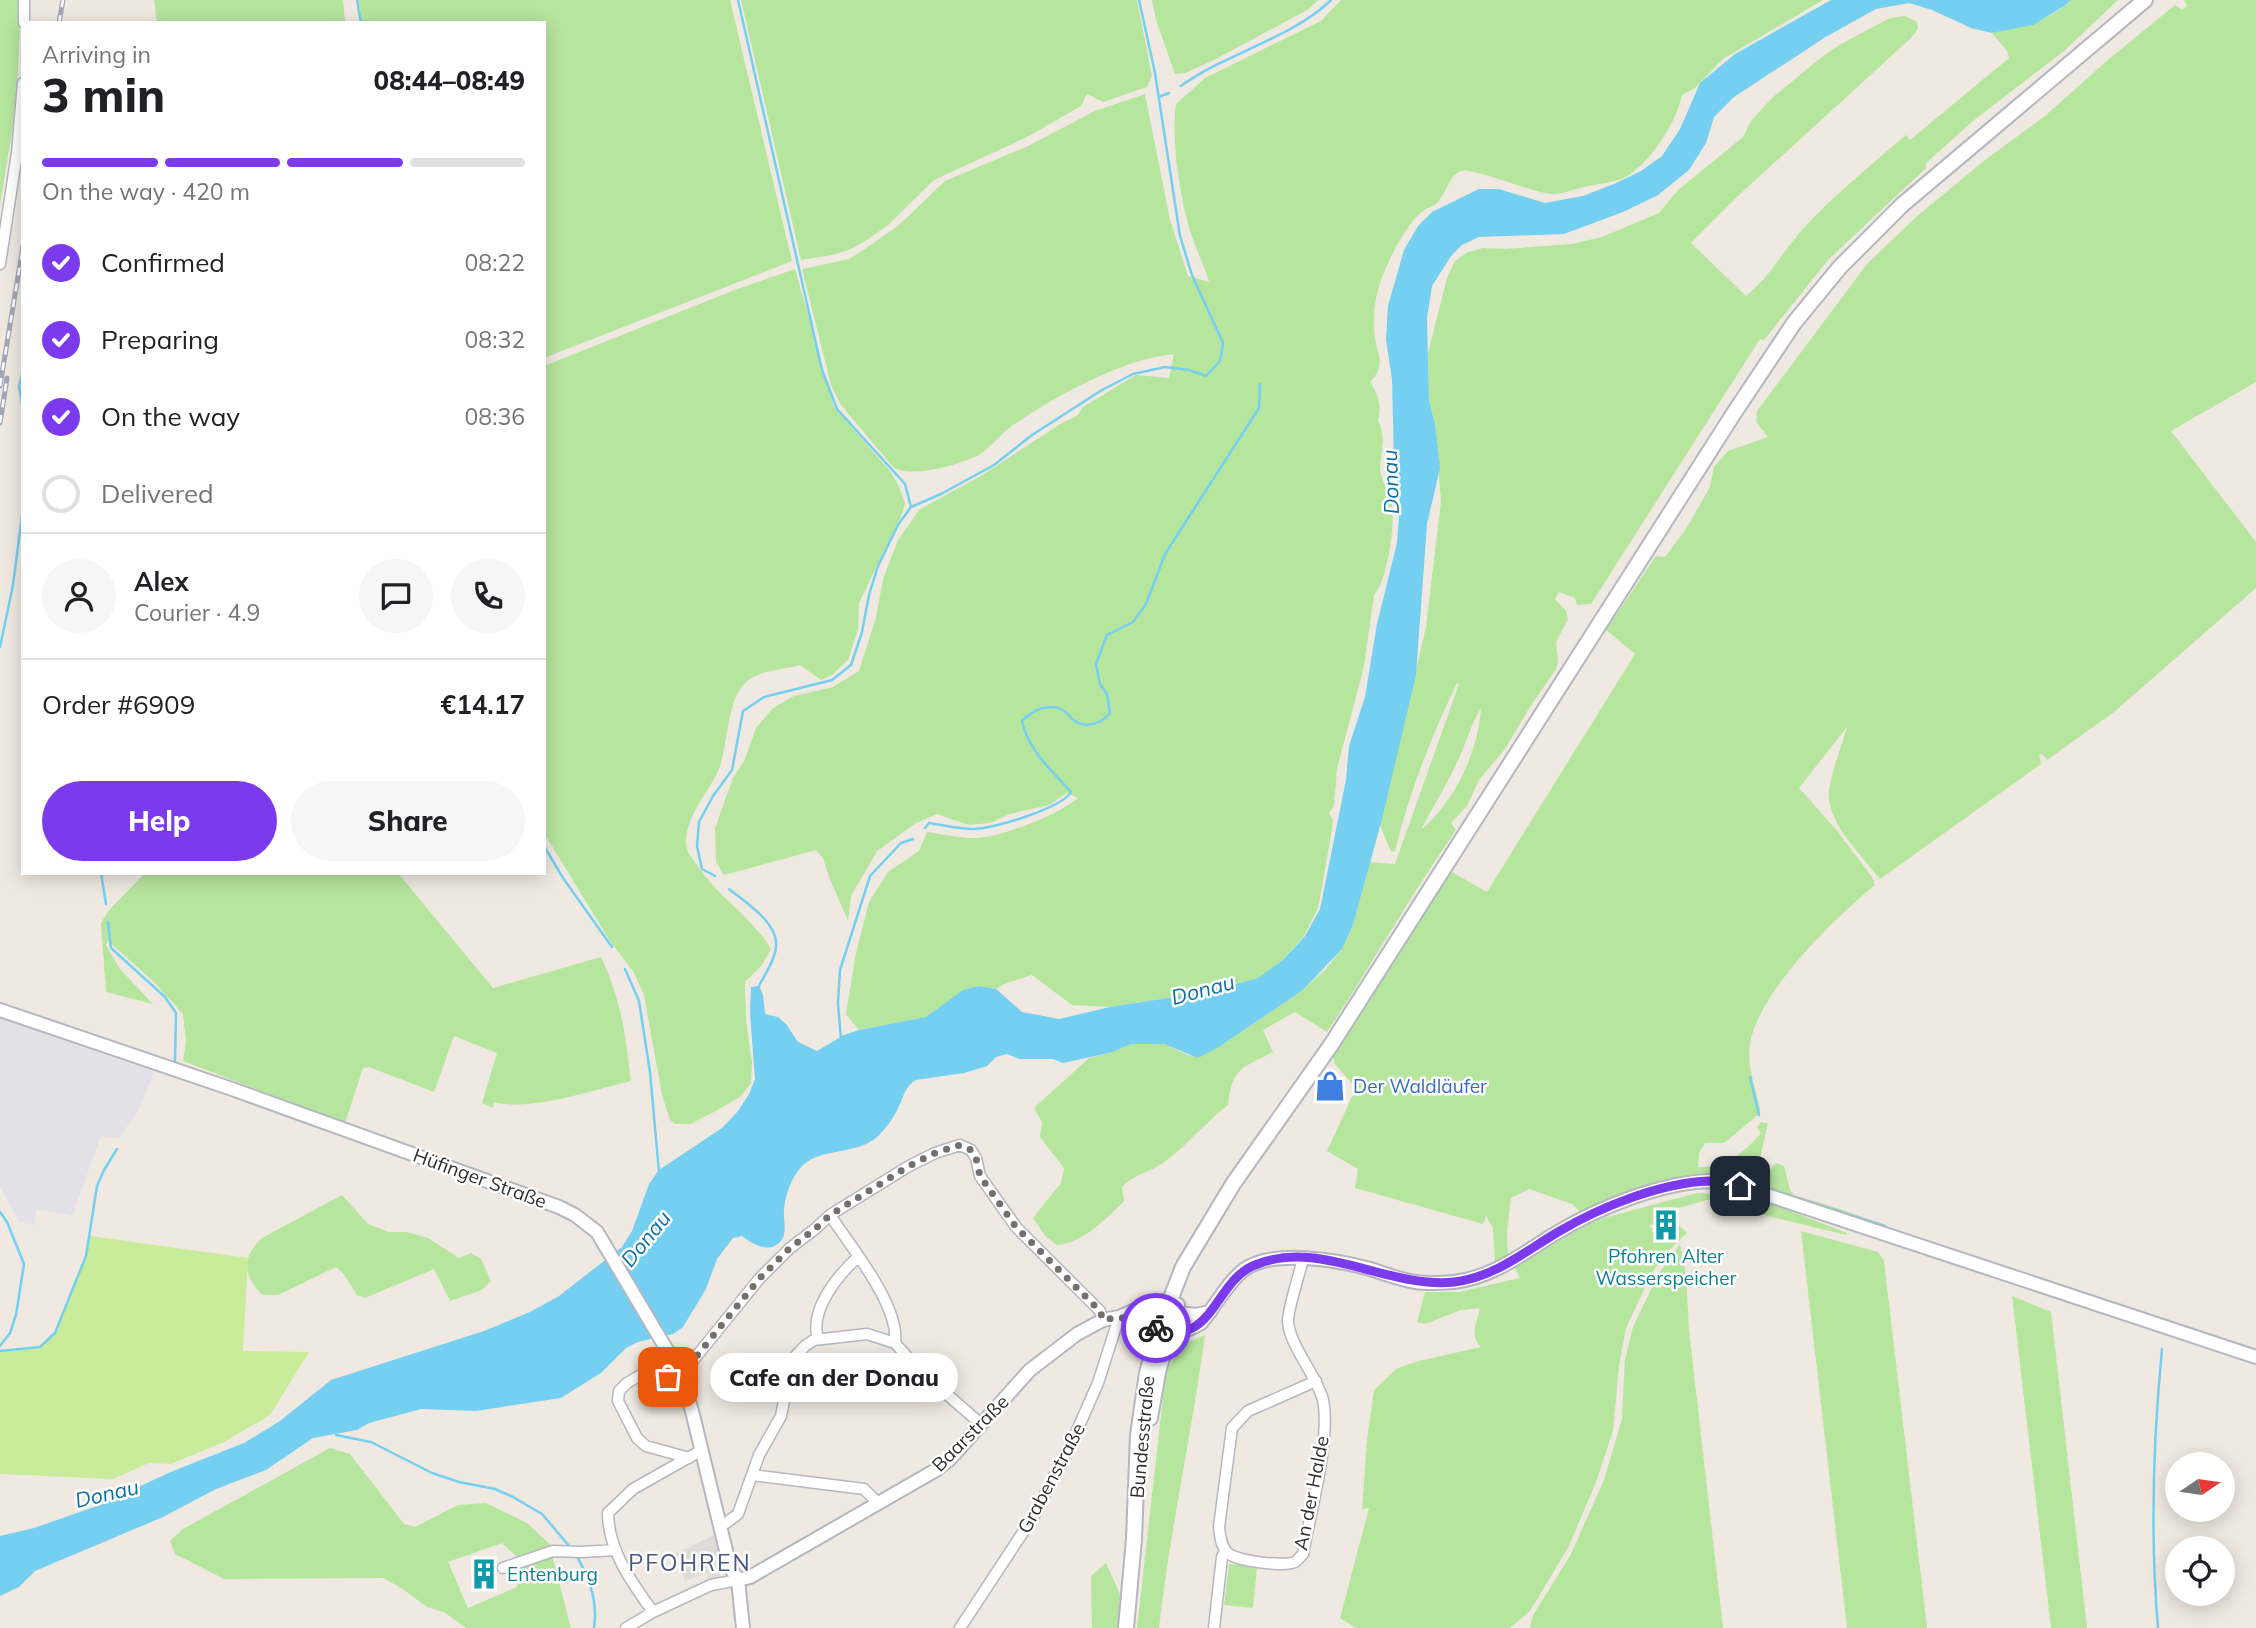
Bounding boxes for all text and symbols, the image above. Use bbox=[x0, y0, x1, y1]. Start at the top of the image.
text: Arriving in bbox=[42, 40, 151, 69]
text: 08:44–08:49 bbox=[374, 64, 525, 97]
text: 3 min bbox=[42, 66, 165, 124]
text: On the way · 420 m bbox=[42, 177, 250, 206]
icon: check bbox=[42, 244, 80, 282]
text: Confirmed bbox=[101, 246, 225, 279]
text: 08:22 bbox=[465, 248, 525, 277]
icon: check bbox=[42, 321, 80, 359]
text: Preparing bbox=[101, 323, 219, 356]
text: 08:32 bbox=[465, 325, 525, 354]
icon: check bbox=[42, 398, 80, 436]
text: On the way bbox=[101, 400, 240, 433]
text: 08:36 bbox=[465, 402, 525, 431]
water label: Donau bbox=[1376, 449, 1404, 515]
text: Delivered bbox=[101, 477, 214, 510]
button: person bbox=[42, 559, 116, 633]
button: chat bbox=[359, 559, 433, 633]
button: phone bbox=[451, 559, 525, 633]
text: Alex bbox=[134, 565, 189, 598]
text: Courier · 4.9 bbox=[134, 598, 260, 627]
text: Order #6909 bbox=[42, 688, 195, 721]
text: €14.17 bbox=[441, 688, 525, 721]
button: Help bbox=[42, 781, 277, 861]
button: Share bbox=[291, 781, 525, 861]
water label: Donau bbox=[1168, 968, 1237, 1010]
shop icon: Der Waldläufer bbox=[1313, 1069, 1347, 1103]
place label: Der Waldläufer bbox=[1353, 1074, 1487, 1098]
street label: Hüfinger Straße bbox=[410, 1143, 550, 1213]
pin bbox=[1710, 1156, 1770, 1216]
icon: home bbox=[1721, 1167, 1759, 1205]
water label: Donau bbox=[615, 1205, 676, 1272]
building icon: Pfohren Alter Wasserspeicher bbox=[1649, 1208, 1683, 1242]
place label: Pfohren Alter Wasserspeicher bbox=[1596, 1244, 1737, 1290]
courier bbox=[1121, 1293, 1191, 1363]
icon: bike bbox=[1137, 1309, 1175, 1347]
pin bbox=[638, 1347, 698, 1407]
callout: Cafe an der Donau bbox=[710, 1352, 959, 1402]
icon: bag bbox=[649, 1358, 687, 1396]
text: Cafe an der Donau bbox=[729, 1363, 939, 1392]
street label: Bundesstraße bbox=[1125, 1375, 1159, 1499]
street label: Baarstraße bbox=[926, 1389, 1014, 1477]
street label: Grabenstraße bbox=[1012, 1419, 1090, 1537]
street label: An der Halde bbox=[1288, 1434, 1334, 1552]
north arrow bbox=[2165, 1452, 2235, 1522]
map controls bbox=[2165, 1452, 2235, 1606]
water label: Donau bbox=[72, 1473, 141, 1513]
button: locate bbox=[2165, 1536, 2235, 1606]
district label: PFOHREN bbox=[628, 1548, 752, 1577]
building icon: Entenburg bbox=[467, 1557, 501, 1591]
place label: Entenburg bbox=[507, 1562, 598, 1586]

